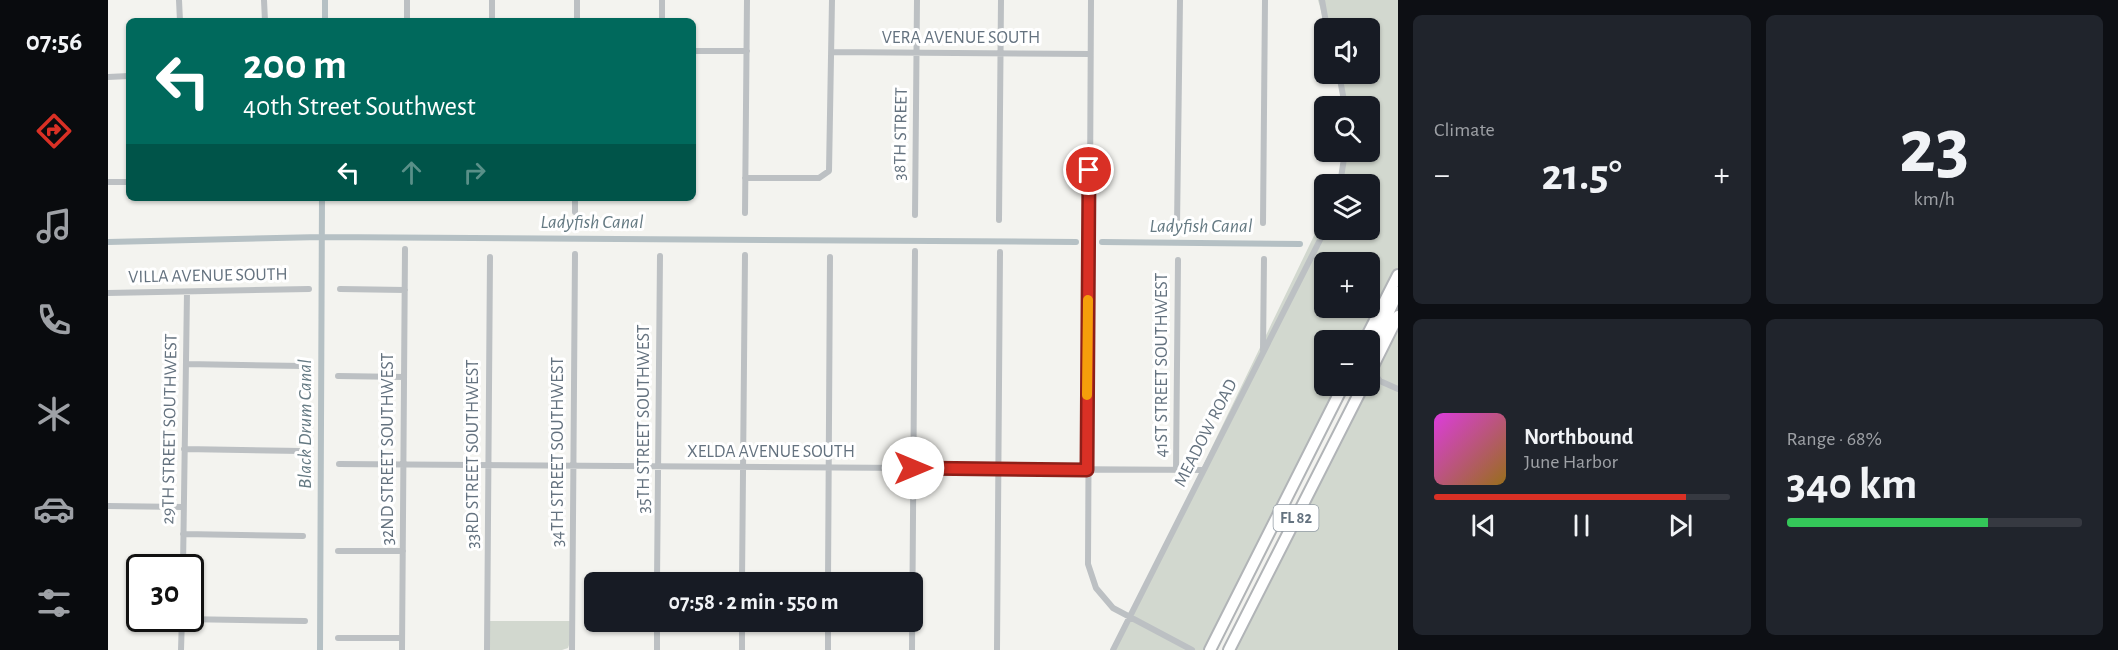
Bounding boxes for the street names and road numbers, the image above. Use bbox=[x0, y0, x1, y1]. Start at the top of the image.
street label: VERA AVENUE SOUTH bbox=[882, 29, 1040, 47]
street label: 38TH STREET bbox=[891, 87, 911, 181]
street label: VILLA AVENUE SOUTH bbox=[128, 266, 288, 286]
street label: 41ST STREET SOUTHWEST bbox=[1153, 272, 1171, 457]
street label: 35TH STREET SOUTHWEST bbox=[635, 324, 653, 514]
street label: 29TH STREET SOUTHWEST bbox=[159, 333, 181, 525]
street label: 32ND STREET SOUTHWEST bbox=[379, 353, 397, 545]
street label: 34TH STREET SOUTHWEST bbox=[549, 357, 567, 547]
street label: 33RD STREET SOUTHWEST bbox=[464, 359, 482, 549]
street label: MEADOW ROAD bbox=[1171, 376, 1241, 490]
street label: XELDA AVENUE SOUTH bbox=[687, 443, 855, 461]
road number: FL 82 bbox=[1274, 505, 1318, 531]

